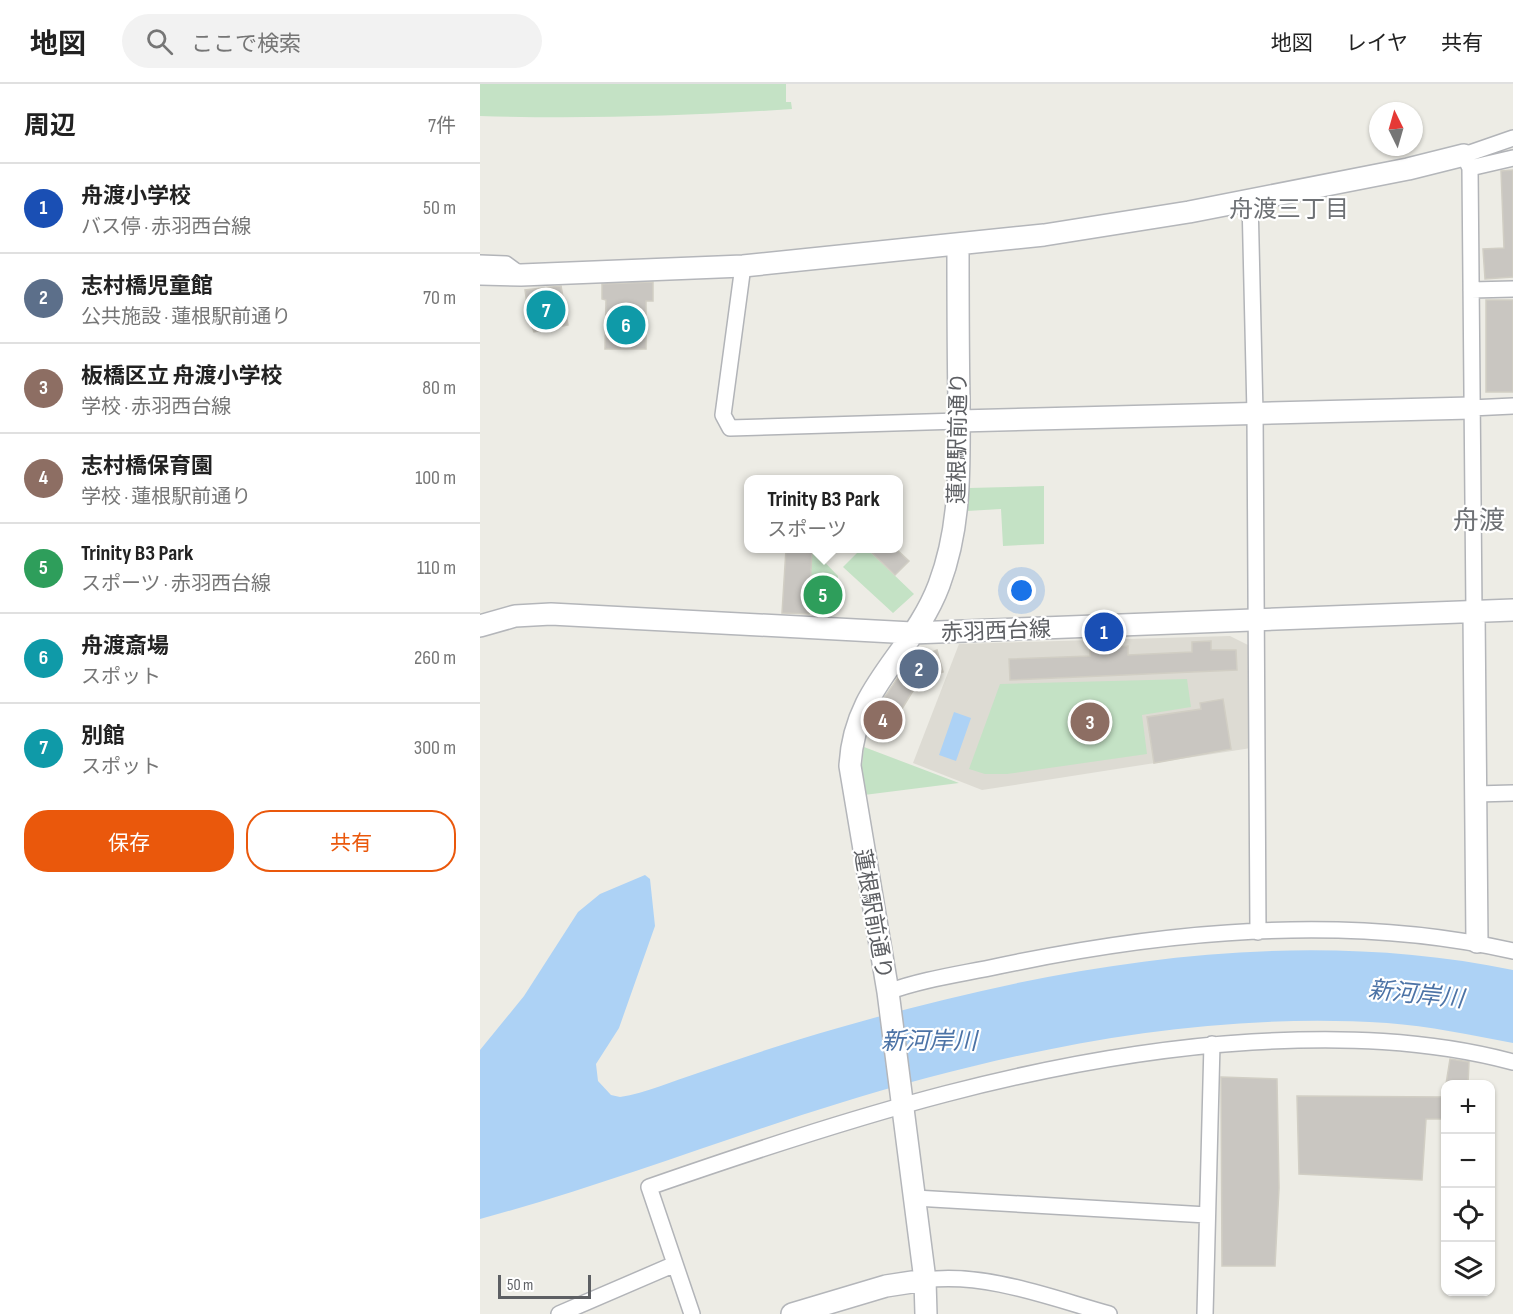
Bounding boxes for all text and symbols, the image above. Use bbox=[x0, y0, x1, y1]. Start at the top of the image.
search box bbox=[122, 14, 542, 68]
icon: search bbox=[143, 25, 176, 58]
text: 地図 bbox=[30, 28, 86, 61]
text: ここで検索 bbox=[191, 31, 301, 58]
text: 地図 bbox=[1271, 31, 1313, 56]
text: レイヤ bbox=[1346, 31, 1408, 56]
text: 共有 bbox=[1441, 31, 1483, 56]
north arrow bbox=[1369, 102, 1423, 156]
text: 周辺 bbox=[24, 111, 76, 142]
text: 7件 bbox=[428, 114, 456, 138]
text: 舟渡小学校 bbox=[81, 183, 191, 210]
district label: 舟渡三丁目 bbox=[1229, 195, 1349, 224]
text: 1 bbox=[40, 196, 47, 220]
text: 50 m bbox=[423, 196, 456, 220]
text: バス停 · 赤羽西台線 bbox=[81, 215, 251, 239]
text: 志村橋児童館 bbox=[81, 273, 213, 300]
text: 2 bbox=[39, 286, 48, 310]
text: 70 m bbox=[423, 286, 456, 310]
pin: 7 bbox=[526, 288, 566, 332]
pin: 6 bbox=[606, 302, 646, 348]
text: 公共施設 · 蓮根駅前通り bbox=[81, 305, 291, 329]
text: 板橋区立 舟渡小学校 bbox=[81, 363, 282, 390]
street label: 蓮根駅前通り bbox=[944, 372, 973, 504]
text: 3 bbox=[39, 376, 48, 400]
text: 80 m bbox=[422, 376, 456, 400]
text: 学校 · 赤羽西台線 bbox=[81, 395, 231, 419]
text: 志村橋保育園 bbox=[81, 453, 213, 480]
text: 4 bbox=[39, 466, 48, 490]
text: 100 m bbox=[415, 466, 456, 490]
popup bbox=[744, 475, 903, 553]
text: 学校 · 蓮根駅前通り bbox=[81, 485, 251, 509]
text: Trinity B3 Park bbox=[767, 486, 880, 513]
district label: 舟渡 bbox=[1453, 506, 1505, 537]
text: スポーツ bbox=[767, 518, 847, 542]
text: Trinity B3 Park bbox=[81, 540, 193, 567]
text: 5 bbox=[39, 556, 48, 580]
text: 110 m bbox=[417, 556, 456, 580]
text: スポーツ · 赤羽西台線 bbox=[81, 572, 271, 596]
pin: 5 bbox=[804, 572, 842, 618]
your location bbox=[1007, 576, 1036, 605]
pin: 1 bbox=[1084, 610, 1124, 654]
street label: 赤羽西台線 bbox=[941, 616, 1051, 647]
text: 舟渡斎場 bbox=[81, 633, 169, 660]
text: 6 bbox=[39, 646, 48, 670]
text: 260 m bbox=[414, 646, 456, 670]
pin: 2 bbox=[900, 646, 938, 692]
text: スポット bbox=[81, 665, 161, 689]
pin: 4 bbox=[864, 698, 902, 742]
pin: 3 bbox=[1070, 700, 1110, 744]
text: 別館 bbox=[81, 723, 125, 750]
text: 7 bbox=[39, 736, 48, 760]
text: 300 m bbox=[414, 736, 456, 760]
text: スポット bbox=[81, 755, 161, 779]
button: 保存 bbox=[24, 810, 234, 872]
button: 共有 bbox=[246, 810, 456, 872]
street label: 蓮根駅前通り bbox=[848, 847, 897, 982]
water label: 新河岸川 bbox=[1367, 975, 1468, 1014]
water label: 新河岸川 bbox=[881, 1027, 980, 1056]
map controls bbox=[1441, 1080, 1495, 1296]
button: + bbox=[1441, 1080, 1495, 1134]
button: − bbox=[1441, 1134, 1495, 1188]
button: locate bbox=[1441, 1188, 1495, 1242]
button: layers bbox=[1441, 1242, 1495, 1296]
scale bar bbox=[498, 1272, 591, 1300]
text: 50 m bbox=[507, 1276, 533, 1295]

